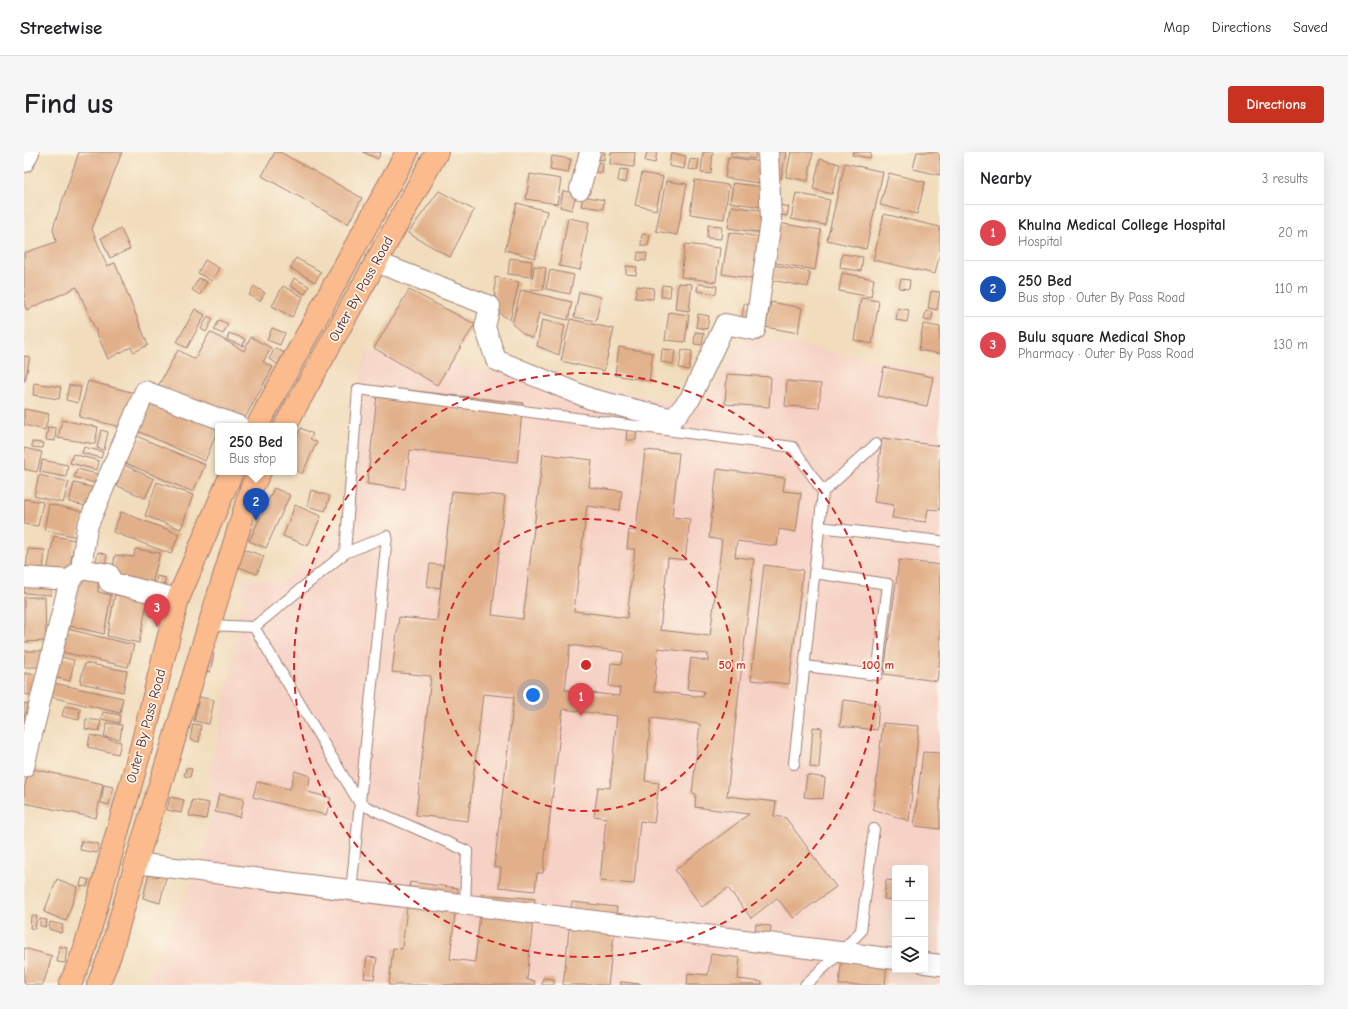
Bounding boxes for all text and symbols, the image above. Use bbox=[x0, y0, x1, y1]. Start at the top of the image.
text: Streetwise bbox=[20, 17, 102, 39]
text: Map bbox=[1163, 19, 1190, 36]
text: Directions bbox=[1212, 19, 1271, 36]
text: Saved bbox=[1293, 19, 1328, 36]
button: Directions bbox=[1228, 86, 1324, 123]
text: Find us bbox=[24, 88, 113, 120]
text: Nearby bbox=[980, 169, 1031, 188]
text: 3 results bbox=[1262, 171, 1308, 186]
text: Khulna Medical College Hospital bbox=[1018, 216, 1225, 234]
text: 1 bbox=[990, 225, 996, 240]
text: 20 m bbox=[1278, 225, 1308, 240]
street label: Outer By Pass Road bbox=[325, 233, 397, 345]
text: Hospital bbox=[1018, 234, 1062, 249]
text: 250 Bed bbox=[1018, 272, 1072, 290]
text: 2 bbox=[990, 281, 996, 296]
text: 110 m bbox=[1275, 281, 1308, 296]
text: Bus stop · Outer By Pass Road bbox=[1018, 290, 1185, 305]
text: Bulu square Medical Shop bbox=[1018, 328, 1185, 346]
text: 3 bbox=[990, 337, 996, 352]
text: 130 m bbox=[1273, 337, 1308, 352]
text: Pharmacy · Outer By Pass Road bbox=[1018, 346, 1194, 361]
popup bbox=[215, 423, 297, 475]
text: 250 Bed bbox=[229, 433, 283, 451]
text: Bus stop bbox=[229, 451, 276, 466]
pin: 2 bbox=[243, 488, 269, 521]
pin: 3 bbox=[144, 594, 170, 627]
centre of rings bbox=[579, 658, 593, 672]
text: 50 m bbox=[718, 658, 746, 672]
text: 100 m bbox=[862, 658, 894, 672]
street label: Outer By Pass Road bbox=[123, 667, 169, 785]
pin: 1 bbox=[568, 683, 594, 716]
your location bbox=[523, 685, 543, 705]
map controls bbox=[892, 865, 928, 973]
button: + bbox=[892, 865, 928, 901]
button: − bbox=[892, 901, 928, 937]
button: layers bbox=[892, 937, 928, 973]

